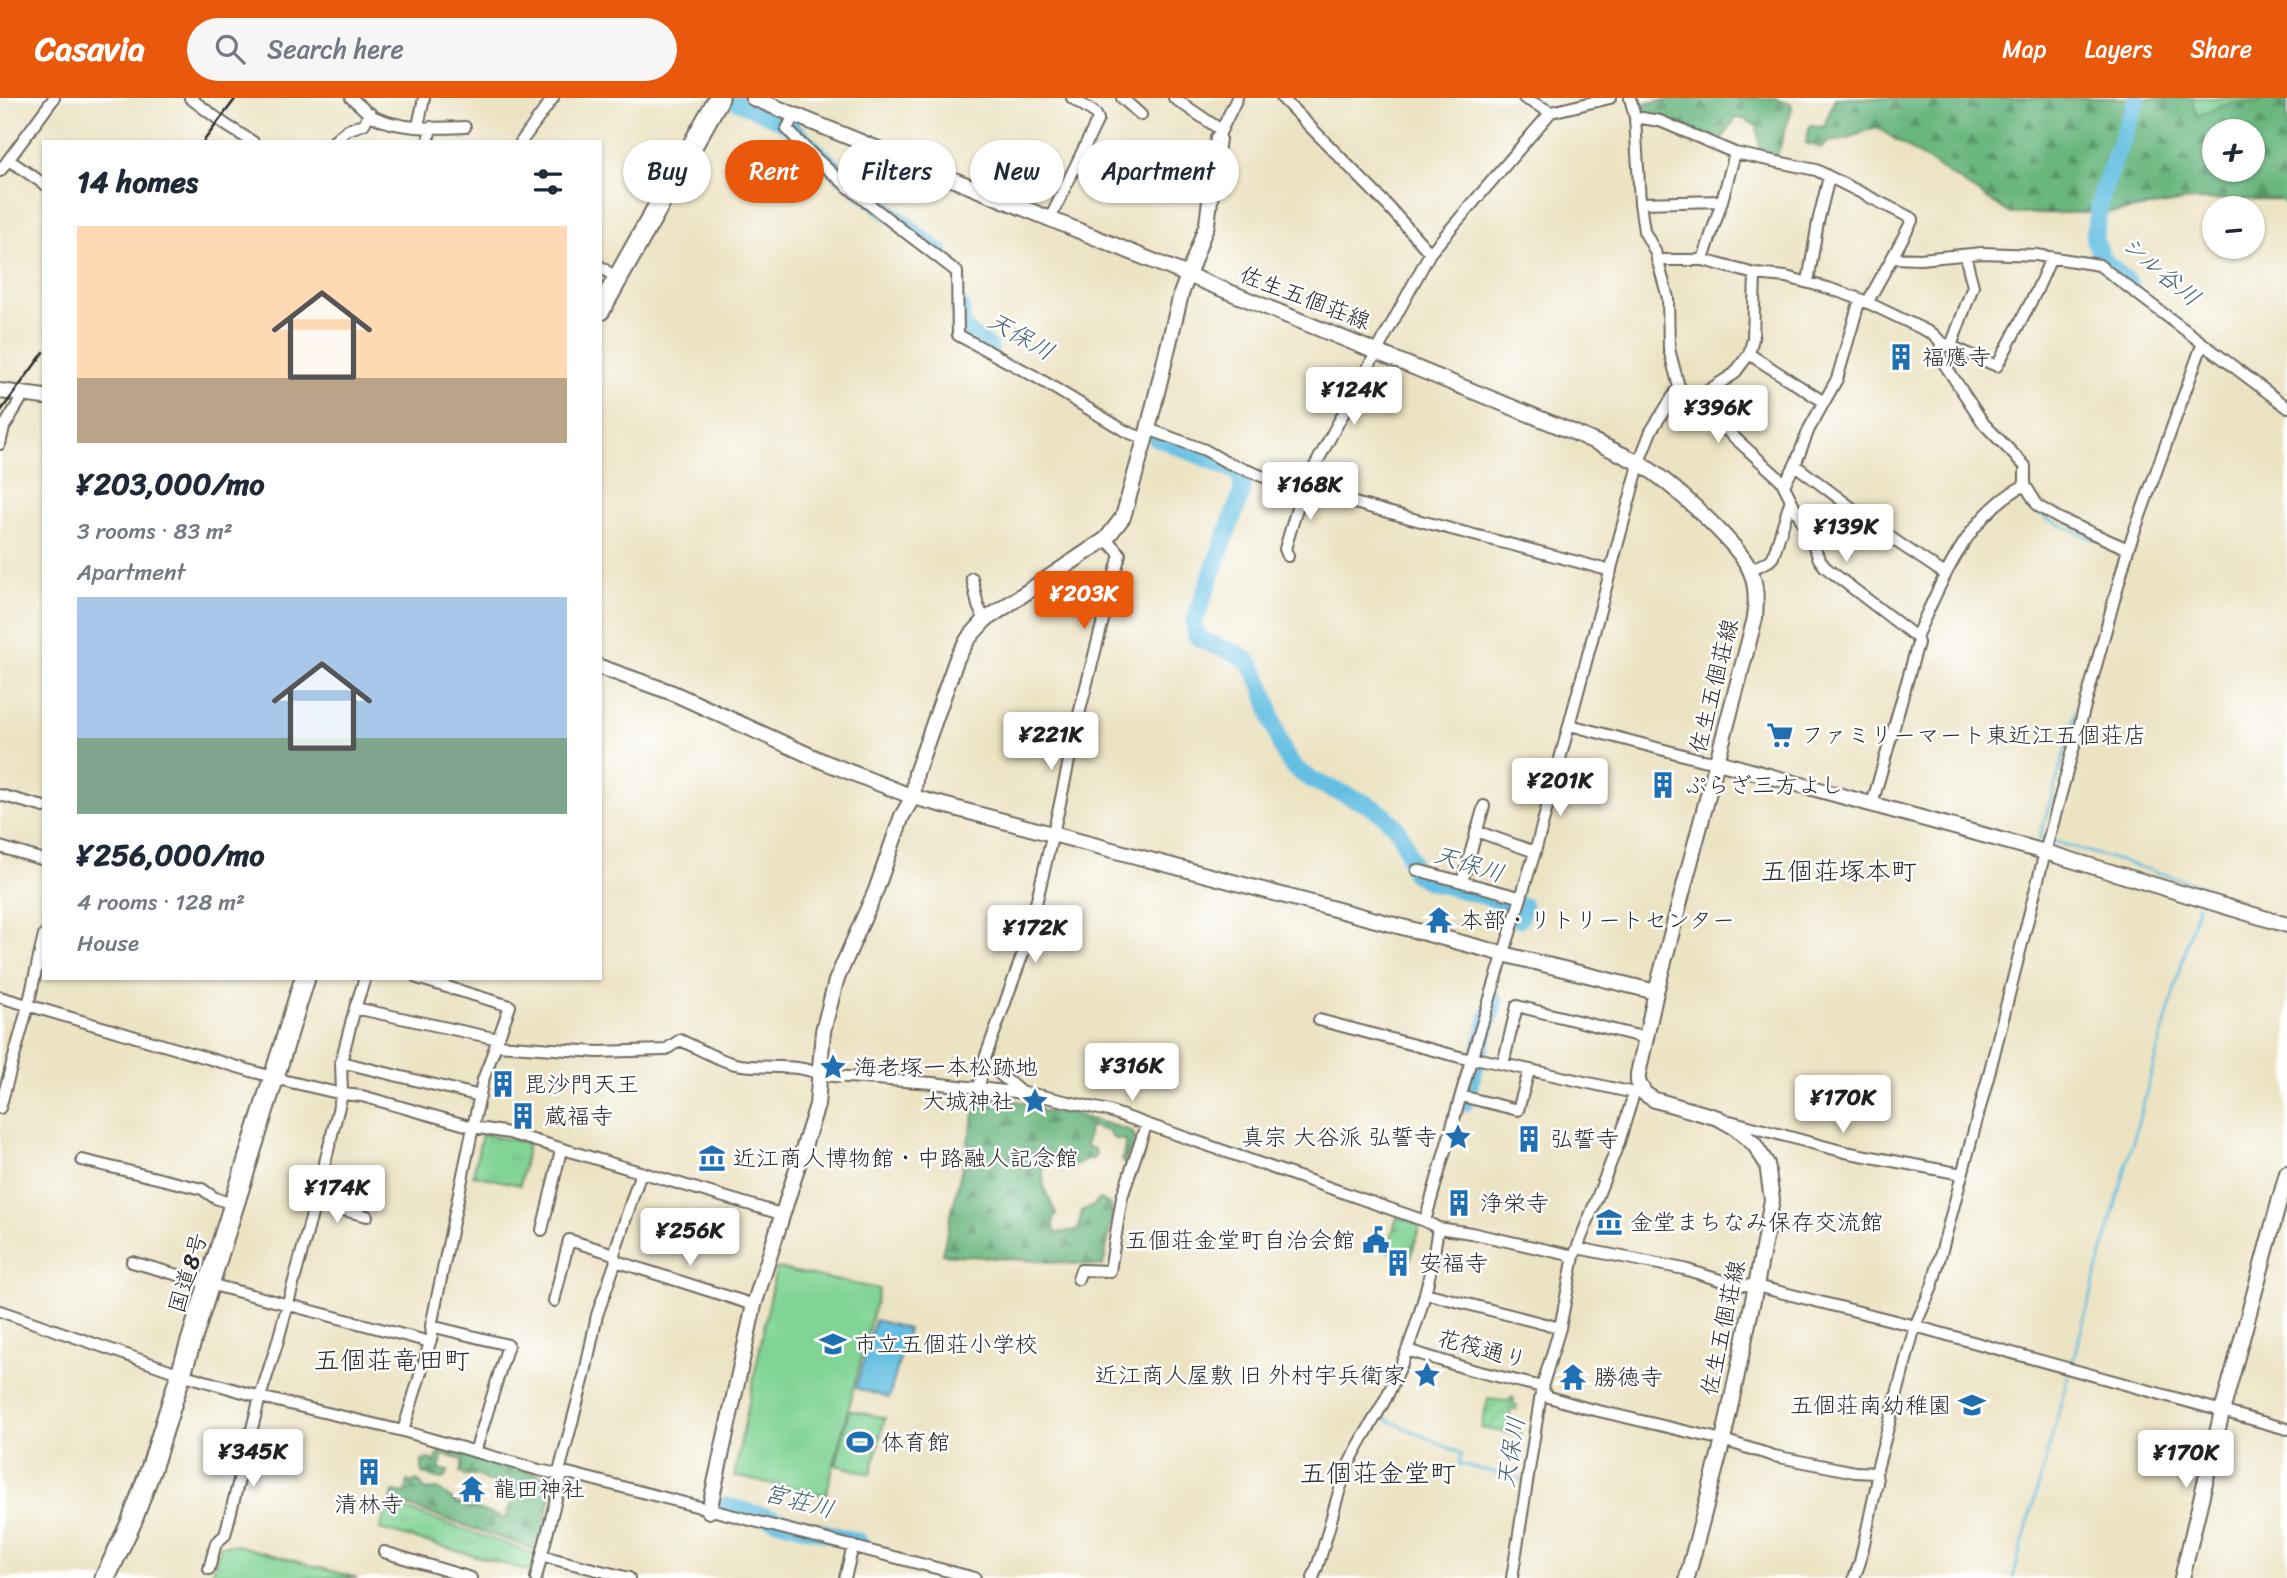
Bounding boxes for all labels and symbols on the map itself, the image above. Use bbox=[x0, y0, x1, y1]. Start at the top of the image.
water label: シル谷川 bbox=[2111, 225, 2211, 317]
street label: 佐生五個荘線 bbox=[1233, 254, 1377, 342]
water label: 天保川 bbox=[979, 300, 1063, 372]
place label: 福應寺 bbox=[1922, 337, 1991, 378]
building icon: 福應寺 bbox=[1886, 342, 1916, 372]
pin: ¥124K bbox=[1305, 368, 1403, 427]
pin: ¥396K bbox=[1669, 386, 1767, 445]
pin: ¥168K bbox=[1261, 462, 1359, 522]
pin: ¥139K bbox=[1797, 504, 1895, 564]
pin: ¥203K bbox=[1035, 572, 1133, 631]
street label: 佐生五個荘線 bbox=[1677, 614, 1751, 758]
pin: ¥221K bbox=[1002, 712, 1100, 772]
place label: ファミリーマート東近江五個荘店 bbox=[1801, 715, 2146, 756]
supermarket icon: ファミリーマート東近江五個荘店 bbox=[1765, 720, 1795, 750]
pin: ¥201K bbox=[1511, 758, 1609, 818]
place label: ぷらざ三方よし bbox=[1684, 765, 1844, 806]
building icon: ぷらざ三方よし bbox=[1648, 770, 1678, 800]
water label: 天保川 bbox=[1428, 833, 1510, 895]
district label: 五個荘塚本町 bbox=[1761, 848, 1917, 894]
place label: 本部・リトリートセンター bbox=[1460, 900, 1735, 941]
temple icon: 本部・リトリートセンター bbox=[1424, 905, 1454, 935]
pin: ¥172K bbox=[986, 906, 1084, 965]
pin: ¥316K bbox=[1083, 1044, 1181, 1103]
place label: 海老塚一本松跡地 bbox=[854, 1047, 1038, 1088]
place icon: 海老塚一本松跡地 bbox=[818, 1052, 848, 1082]
place label: 毘沙門天王 bbox=[524, 1064, 639, 1105]
building icon: 毘沙門天王 bbox=[488, 1069, 518, 1099]
pin: ¥170K bbox=[1794, 1076, 1892, 1135]
place label: 大城神社 bbox=[922, 1081, 1014, 1122]
place icon: 大城神社 bbox=[1020, 1086, 1050, 1116]
place label: 蔵福寺 bbox=[544, 1096, 613, 1137]
building icon: 蔵福寺 bbox=[508, 1101, 538, 1131]
place label: 真宗 大谷派 弘誓寺 bbox=[1241, 1117, 1437, 1158]
place label: 弘誓寺 bbox=[1550, 1119, 1619, 1160]
place icon: 真宗 大谷派 弘誓寺 bbox=[1443, 1122, 1473, 1152]
building icon: 弘誓寺 bbox=[1514, 1124, 1544, 1154]
place label: 近江商人博物館・中路融人記念館 bbox=[733, 1138, 1078, 1179]
museum icon: 近江商人博物館・中路融人記念館 bbox=[697, 1143, 727, 1173]
pin: ¥174K bbox=[288, 1166, 386, 1225]
place label: 浄栄寺 bbox=[1480, 1183, 1549, 1224]
building icon: 浄栄寺 bbox=[1444, 1188, 1474, 1218]
place label: 金堂まちなみ保存交流館 bbox=[1630, 1202, 1883, 1243]
museum icon: 金堂まちなみ保存交流館 bbox=[1594, 1207, 1624, 1237]
pin: ¥256K bbox=[641, 1208, 739, 1268]
place label: 五個荘金堂町自治会館 bbox=[1125, 1220, 1355, 1261]
public building icon: 五個荘金堂町自治会館 bbox=[1361, 1225, 1391, 1255]
street label: 国道8号 bbox=[156, 1227, 220, 1319]
place label: 安福寺 bbox=[1419, 1243, 1488, 1284]
building icon: 安福寺 bbox=[1383, 1248, 1413, 1278]
street label: 佐生五個荘線 bbox=[1689, 1256, 1757, 1400]
street label: 花筏通り bbox=[1432, 1317, 1532, 1381]
place label: 市立五個荘小学校 bbox=[854, 1324, 1038, 1365]
school or university icon: 市立五個荘小学校 bbox=[818, 1329, 848, 1359]
district label: 五個荘竜田町 bbox=[314, 1337, 470, 1383]
place label: 近江商人屋敷 旧 外村宇兵衛家 bbox=[1095, 1355, 1406, 1396]
place label: 勝徳寺 bbox=[1594, 1357, 1663, 1398]
place icon: 近江商人屋敷 旧 外村宇兵衛家 bbox=[1412, 1360, 1442, 1390]
temple icon: 勝徳寺 bbox=[1558, 1362, 1588, 1392]
place label: 五個荘南幼稚園 bbox=[1790, 1385, 1951, 1426]
school or university icon: 五個荘南幼稚園 bbox=[1957, 1390, 1987, 1420]
water label: 天保川 bbox=[1485, 1413, 1537, 1491]
place label: 体育館 bbox=[881, 1422, 950, 1463]
sports icon: 体育館 bbox=[845, 1427, 875, 1457]
pin: ¥345K bbox=[204, 1430, 302, 1489]
pin: ¥170K bbox=[2137, 1430, 2235, 1490]
district label: 五個荘金堂町 bbox=[1300, 1450, 1456, 1496]
building icon: 清林寺 bbox=[354, 1457, 384, 1487]
place label: 龍田神社 bbox=[493, 1469, 585, 1510]
water label: 宮荘川 bbox=[759, 1471, 839, 1531]
temple icon: 龍田神社 bbox=[457, 1474, 487, 1504]
place label: 清林寺 bbox=[335, 1484, 404, 1525]

